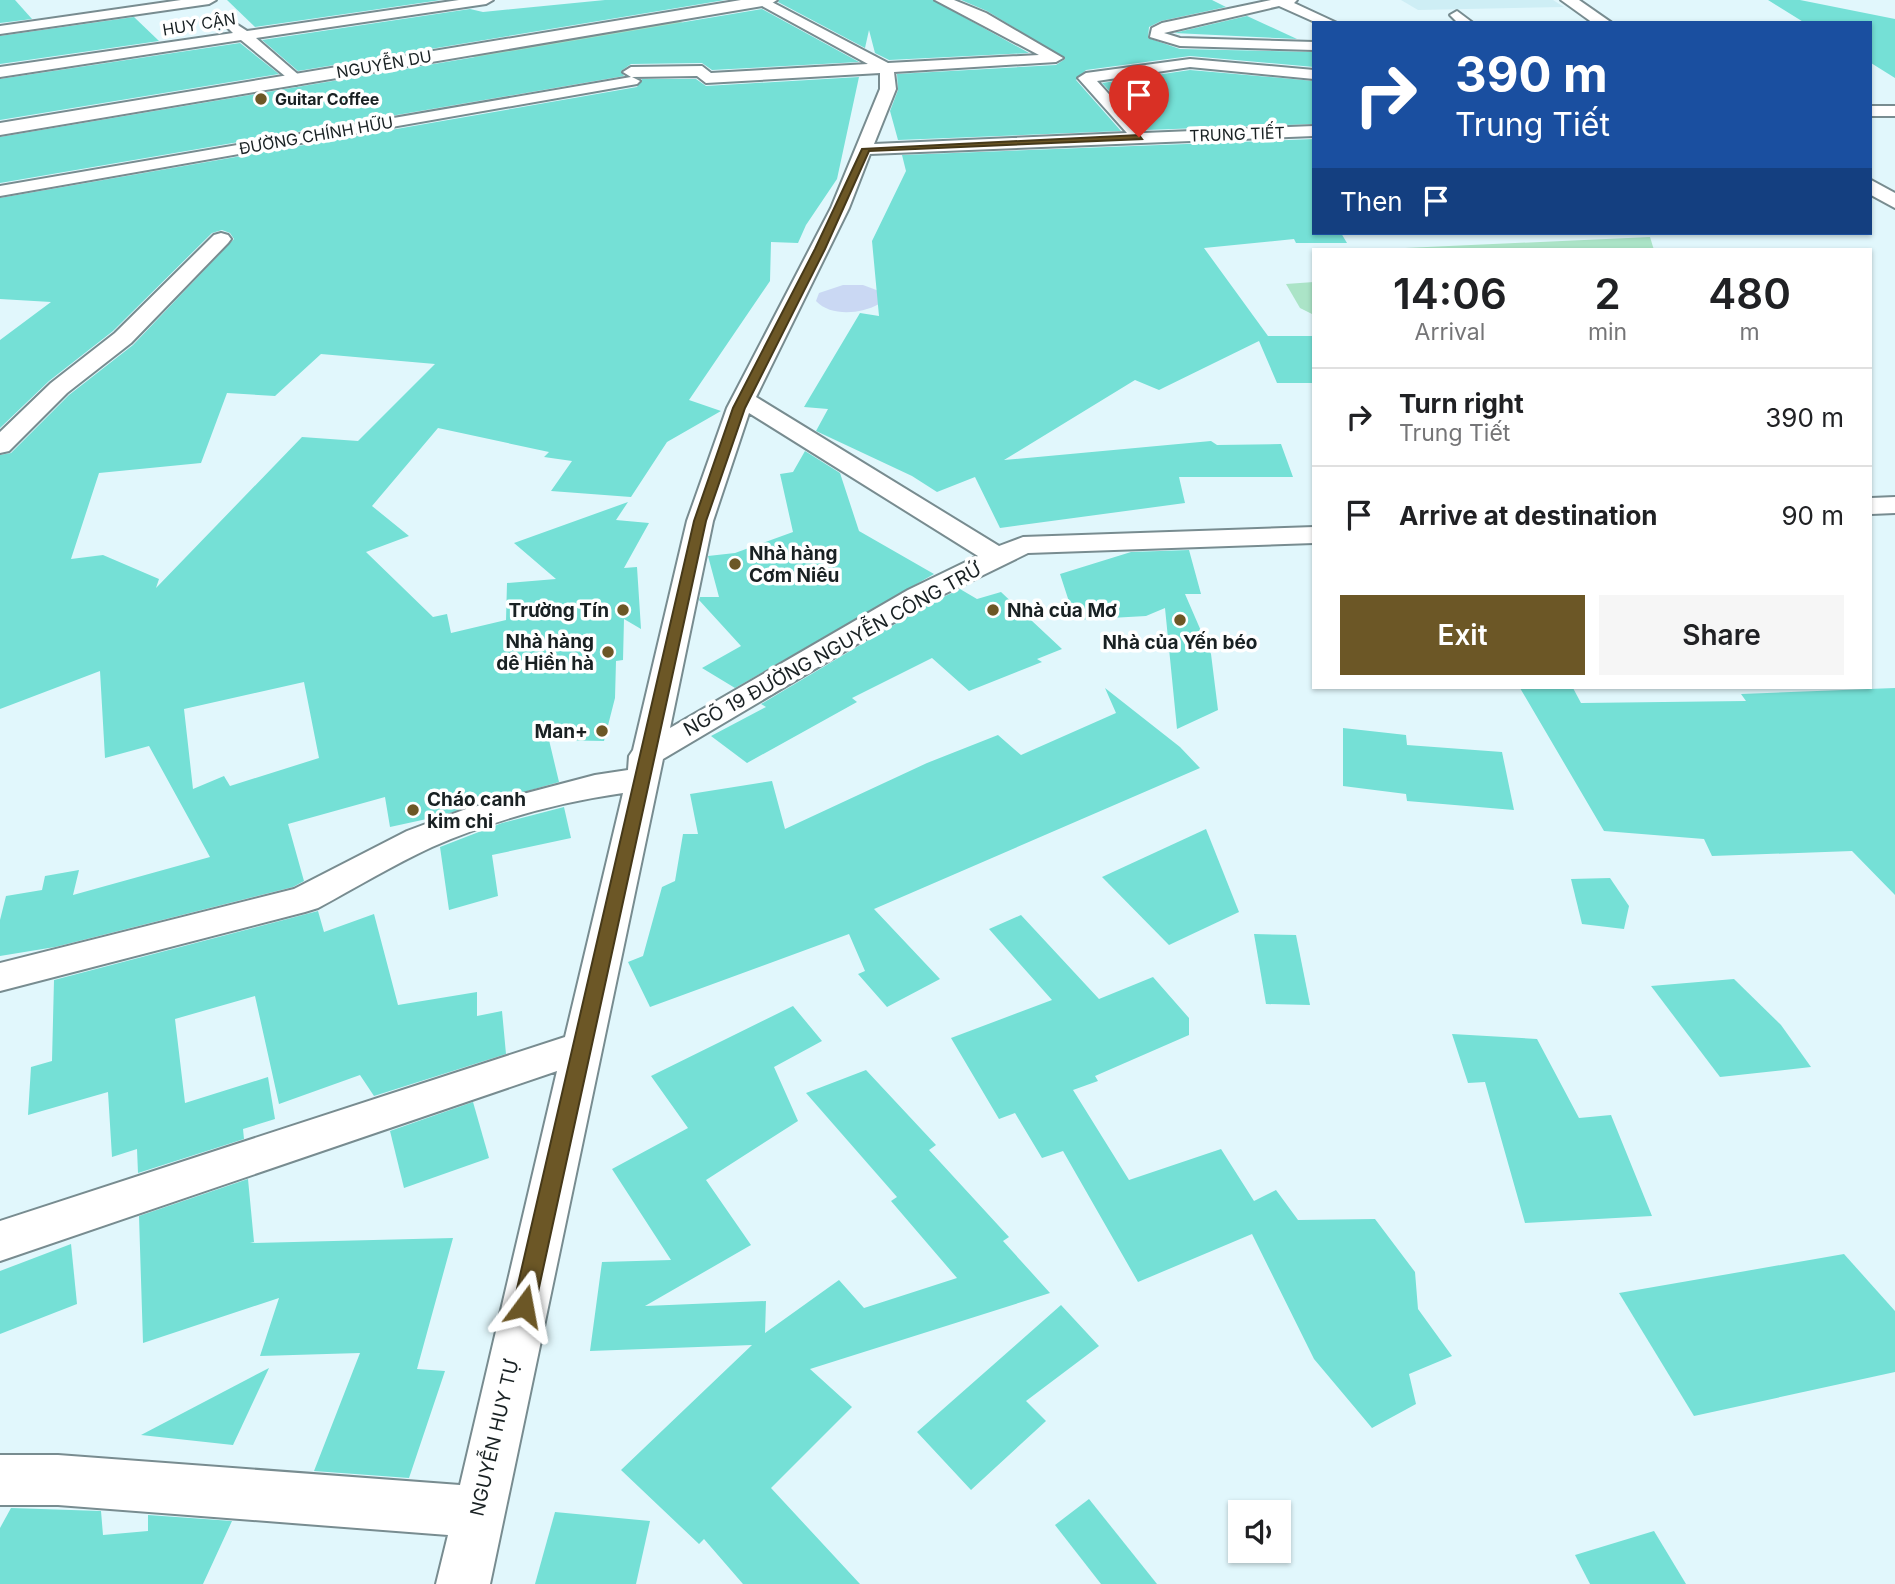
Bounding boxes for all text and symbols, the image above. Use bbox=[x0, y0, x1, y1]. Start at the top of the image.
street label: HUY CẬN bbox=[161, 8, 237, 40]
street label: NGUYỄN DU bbox=[334, 44, 433, 82]
text: 390 m bbox=[1455, 45, 1608, 104]
icon: right bbox=[1340, 49, 1431, 140]
pin bbox=[1109, 65, 1169, 137]
icon: arrive bbox=[1120, 76, 1158, 114]
place label: Guitar Coffee bbox=[275, 89, 379, 109]
marker: Guitar Coffee bbox=[253, 91, 269, 107]
text: Trung Tiết bbox=[1455, 105, 1610, 144]
street label: ĐƯỜNG CHÍNH HỮU bbox=[237, 112, 395, 158]
street label: TRUNG TIẾT bbox=[1189, 120, 1285, 146]
icon: arrive bbox=[1417, 182, 1455, 220]
text: Then bbox=[1340, 186, 1403, 217]
text: 14:06 bbox=[1393, 268, 1507, 319]
text: 2 bbox=[1594, 268, 1621, 319]
text: 480 bbox=[1708, 268, 1791, 319]
text: Arrival bbox=[1415, 318, 1485, 346]
text: min bbox=[1588, 318, 1627, 346]
text: m bbox=[1740, 318, 1760, 346]
text: Turn right bbox=[1399, 388, 1524, 419]
icon: right bbox=[1340, 398, 1378, 436]
text: 390 m bbox=[1765, 402, 1844, 433]
text: Trung Tiết bbox=[1399, 419, 1510, 447]
icon: arrive bbox=[1340, 496, 1378, 534]
text: Arrive at destination bbox=[1399, 500, 1658, 531]
text: 90 m bbox=[1781, 500, 1844, 531]
place label: Nhà hàng Cơm Niêu bbox=[749, 542, 839, 587]
street label: NGÕ 19 ĐƯỜNG NGUYỄN CÔNG TRỨ bbox=[678, 555, 986, 741]
marker: Nhà hàng Cơm Niêu bbox=[727, 556, 743, 572]
button: Exit bbox=[1340, 595, 1585, 675]
button: Share bbox=[1599, 595, 1844, 675]
place label: Trường Tín bbox=[509, 599, 609, 622]
place label: Nhà của Mơ bbox=[1007, 599, 1117, 622]
marker: Trường Tín bbox=[615, 602, 631, 618]
marker: Nhà của Mơ bbox=[985, 602, 1001, 618]
marker: Nhà của Yến béo bbox=[1172, 612, 1188, 628]
place label: Nhà hàng dê Hiền hà bbox=[496, 630, 594, 675]
place label: Nhà của Yến béo bbox=[1103, 631, 1257, 654]
marker: Nhà hàng dê Hiền hà bbox=[600, 644, 616, 660]
place label: Man+ bbox=[535, 720, 588, 743]
marker: Man+ bbox=[594, 723, 610, 739]
place label: Cháo canh kim chi bbox=[427, 788, 526, 833]
marker: Cháo canh kim chi bbox=[405, 802, 421, 818]
position arrow bbox=[487, 1269, 561, 1343]
street label: NGUYỄN HUY TỰ bbox=[462, 1356, 524, 1518]
map controls bbox=[1228, 1500, 1291, 1563]
button: sound bbox=[1228, 1500, 1291, 1563]

